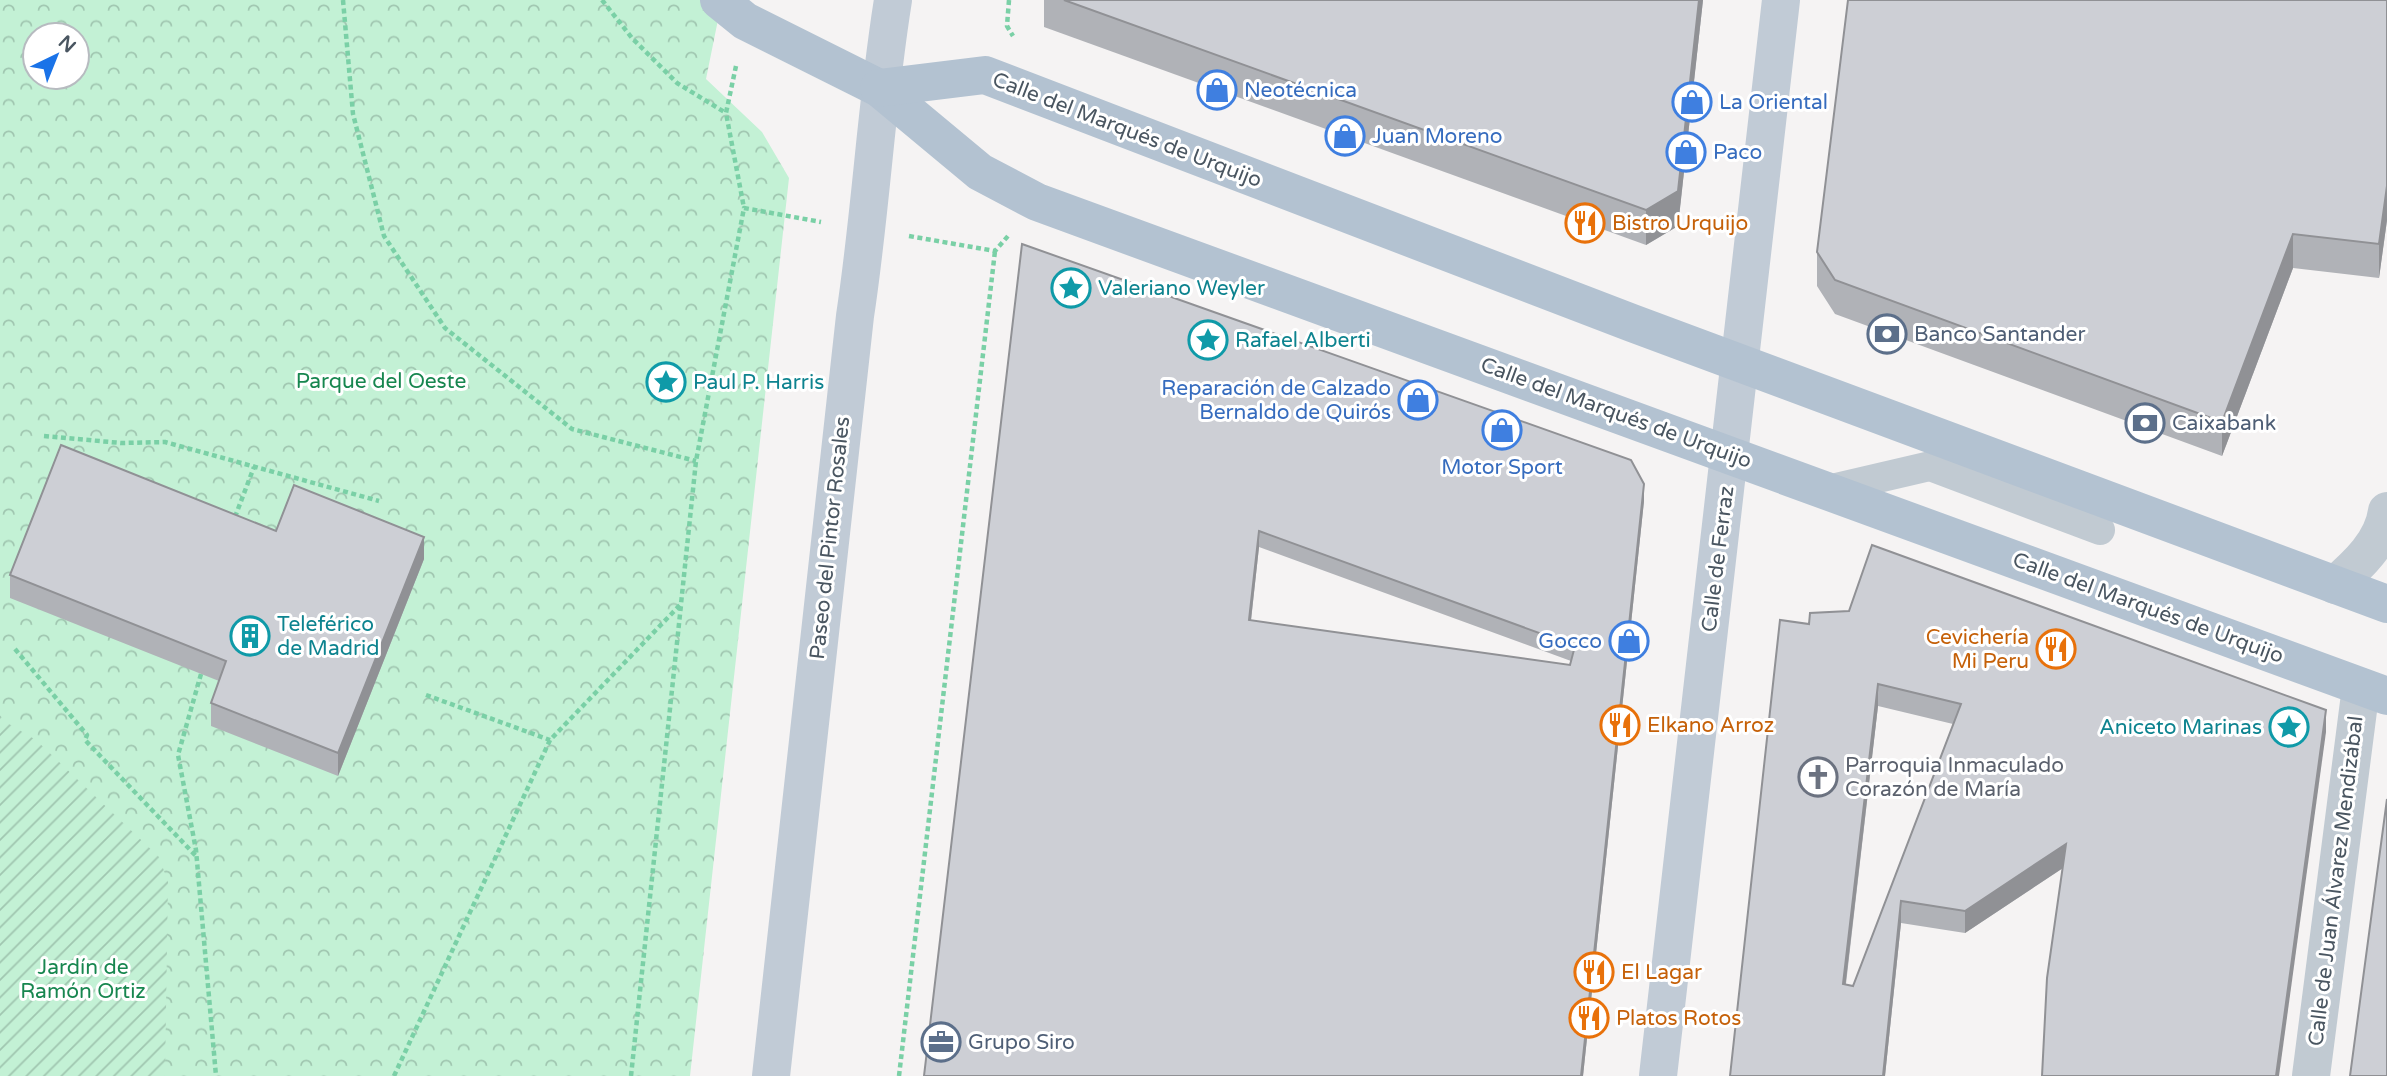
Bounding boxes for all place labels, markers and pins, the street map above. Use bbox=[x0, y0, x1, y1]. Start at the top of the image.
shop icon: Neotécnica bbox=[1196, 69, 1238, 111]
place label: Neotécnica bbox=[1244, 78, 1357, 103]
shop icon: La Oriental bbox=[1671, 81, 1713, 123]
place label: La Oriental bbox=[1719, 90, 1828, 115]
shop icon: Juan Moreno bbox=[1324, 115, 1366, 157]
place label: Juan Moreno bbox=[1372, 124, 1503, 149]
shop icon: Paco bbox=[1665, 131, 1707, 173]
place label: Paco bbox=[1713, 140, 1762, 165]
restaurant icon: Bistro Urquijo bbox=[1564, 202, 1606, 244]
place label: Bistro Urquijo bbox=[1612, 211, 1748, 236]
place icon: Valeriano Weyler bbox=[1050, 267, 1092, 309]
place label: Valeriano Weyler bbox=[1098, 276, 1265, 301]
bank icon: Banco Santander bbox=[1866, 313, 1908, 355]
place icon: Rafael Alberti bbox=[1187, 319, 1229, 361]
place label: Banco Santander bbox=[1914, 322, 2086, 347]
place label: Rafael Alberti bbox=[1235, 328, 1371, 353]
place icon: Paul P. Harris bbox=[645, 361, 687, 403]
place label: Paul P. Harris bbox=[693, 370, 824, 395]
place label: Reparación de Calzado Bernaldo de Quirós bbox=[1161, 376, 1391, 425]
shop icon: Reparación de Calzado Bernaldo de Quirós bbox=[1397, 379, 1439, 421]
bank icon: Caixabank bbox=[2124, 402, 2166, 444]
shop icon: Motor Sport bbox=[1481, 409, 1523, 451]
place label: Caixabank bbox=[2172, 411, 2276, 436]
place label: Motor Sport bbox=[1441, 455, 1563, 480]
place label: Teleférico de Madrid bbox=[277, 612, 379, 661]
building icon: Teleférico de Madrid bbox=[229, 615, 271, 657]
shop icon: Gocco bbox=[1608, 620, 1650, 662]
place label: Cevichería Mi Peru bbox=[1926, 625, 2029, 674]
restaurant icon: Cevichería Mi Peru bbox=[2035, 628, 2077, 670]
place label: Gocco bbox=[1538, 629, 1602, 654]
restaurant icon: Elkano Arroz bbox=[1599, 704, 1641, 746]
place icon: Aniceto Marinas bbox=[2268, 706, 2310, 748]
place label: Elkano Arroz bbox=[1647, 713, 1774, 738]
place label: Aniceto Marinas bbox=[2099, 715, 2262, 740]
place label: Parroquia Inmaculado Corazón de María bbox=[1845, 753, 2064, 802]
church icon: Parroquia Inmaculado Corazón de María bbox=[1797, 756, 1839, 798]
restaurant icon: El Lagar bbox=[1573, 951, 1615, 993]
place label: El Lagar bbox=[1621, 960, 1702, 985]
restaurant icon: Platos Rotos bbox=[1568, 997, 1610, 1039]
place label: Platos Rotos bbox=[1616, 1006, 1741, 1031]
office icon: Grupo Siro bbox=[920, 1021, 962, 1063]
place label: Grupo Siro bbox=[968, 1030, 1075, 1055]

